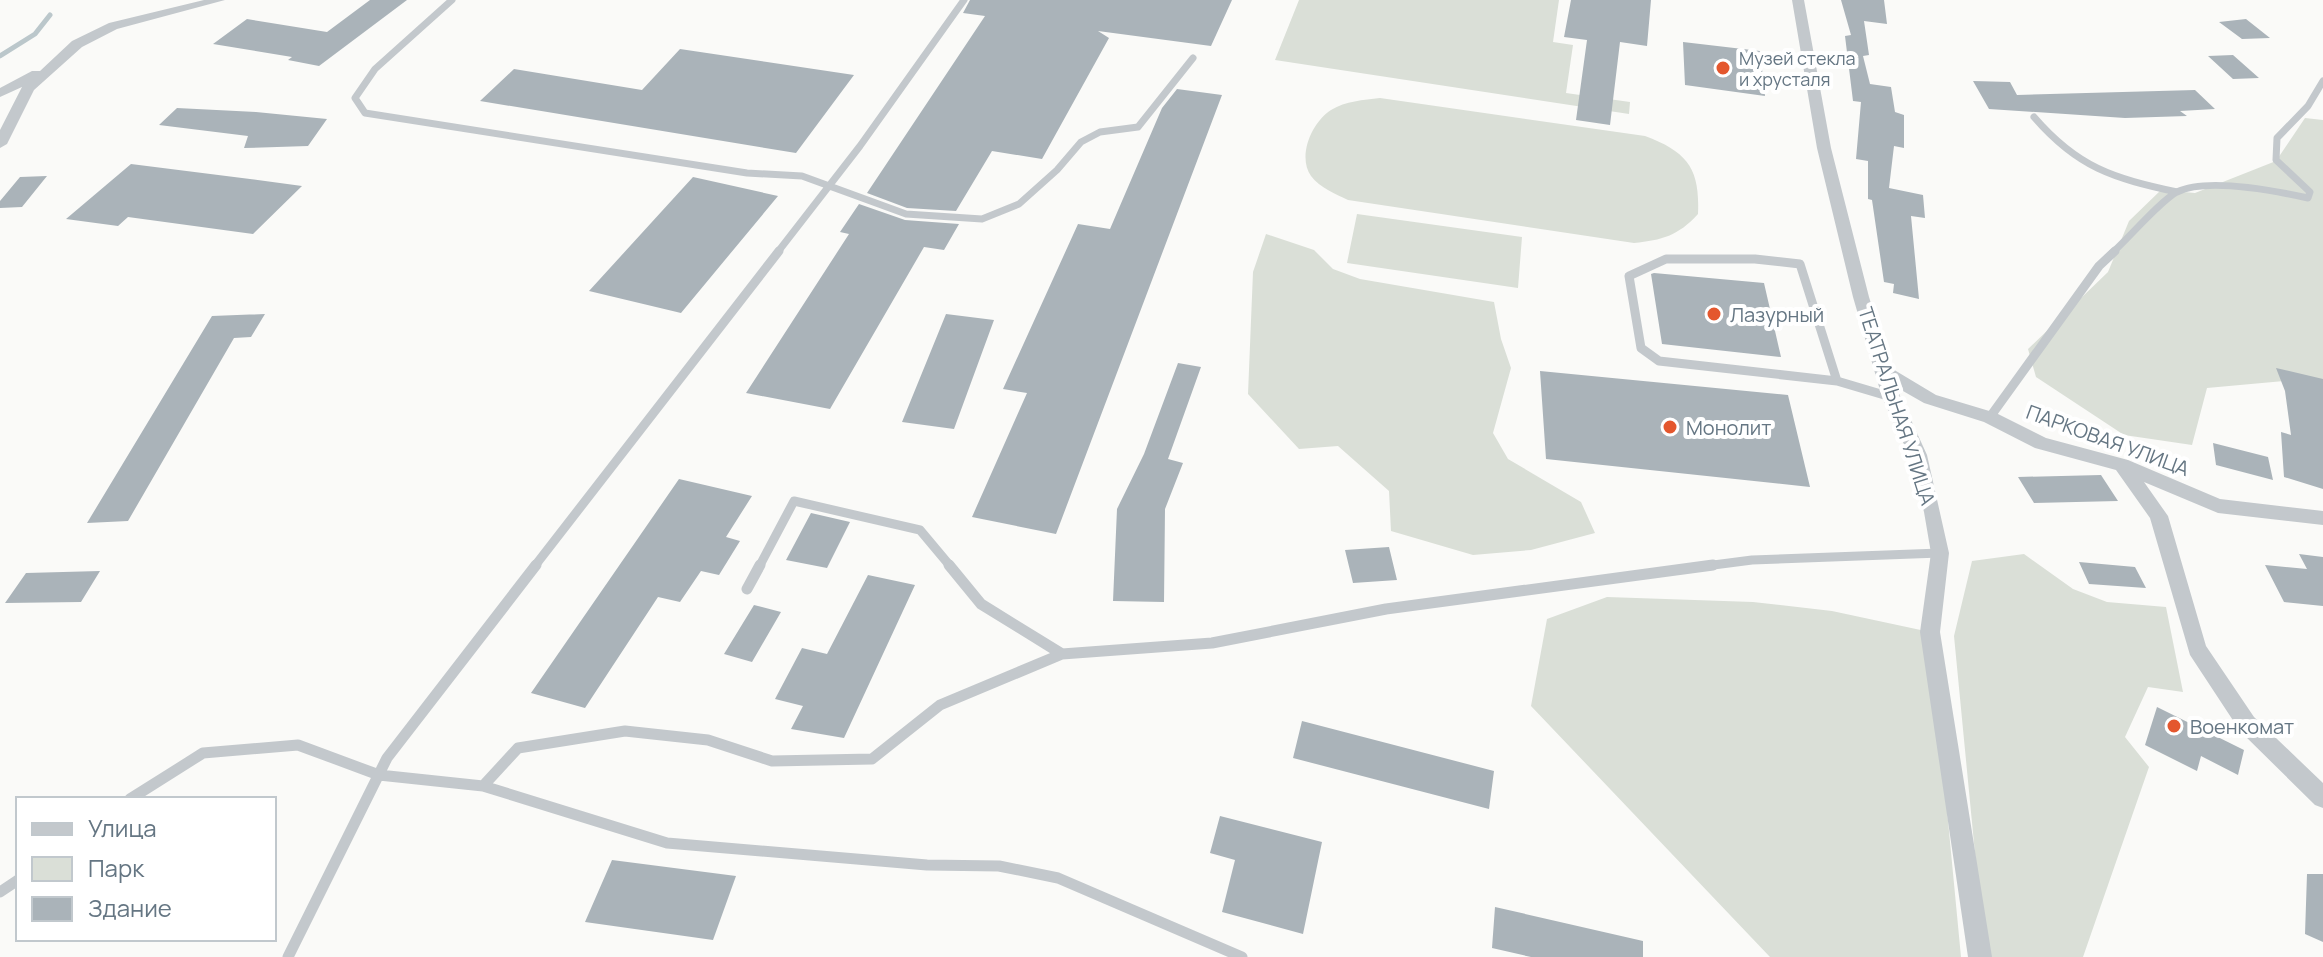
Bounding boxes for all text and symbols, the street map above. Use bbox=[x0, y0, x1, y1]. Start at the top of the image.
place label: Музей стекла и хрусталя bbox=[1739, 46, 1856, 91]
marker: Музей стекла и хрусталя bbox=[1714, 59, 1732, 77]
place label: Лазурный bbox=[1730, 301, 1824, 328]
street label: ТЕАТРАЛЬНАЯ УЛИЦА bbox=[1852, 303, 1942, 509]
marker: Лазурный bbox=[1705, 305, 1723, 323]
street label: ПАРКОВАЯ УЛИЦА bbox=[2023, 398, 2194, 482]
place label: Монолит bbox=[1686, 414, 1771, 441]
marker: Монолит bbox=[1661, 418, 1679, 436]
place label: Военкомат bbox=[2190, 713, 2294, 740]
marker: Военкомат bbox=[2165, 717, 2183, 735]
legend bbox=[16, 797, 276, 941]
text: Улица bbox=[88, 811, 157, 844]
text: Парк bbox=[88, 851, 145, 884]
text: Здание bbox=[88, 891, 172, 924]

